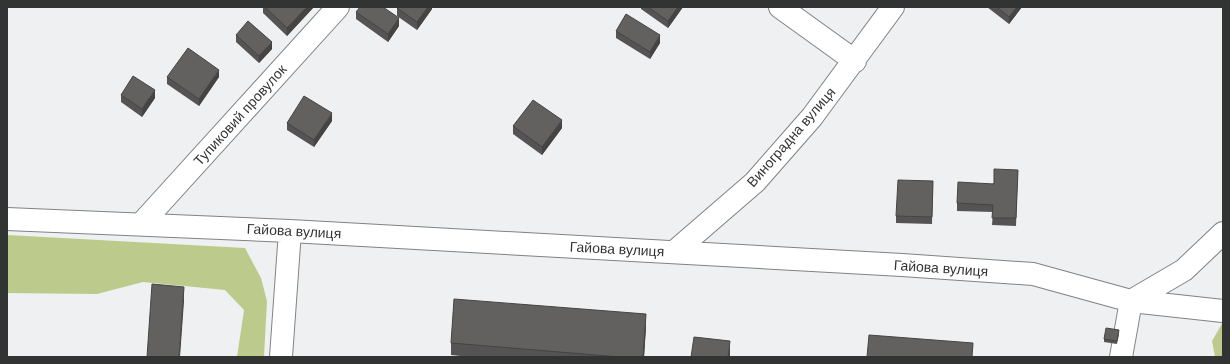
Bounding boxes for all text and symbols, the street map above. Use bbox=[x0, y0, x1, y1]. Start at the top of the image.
street label: Тупиковий провулок bbox=[190, 61, 290, 169]
street label: Виноградна вулиця bbox=[744, 84, 838, 190]
street label: Гайова вулиця bbox=[246, 221, 342, 241]
street label: Гайова вулиця bbox=[569, 239, 665, 259]
street label: Гайова вулиця bbox=[893, 257, 989, 279]

